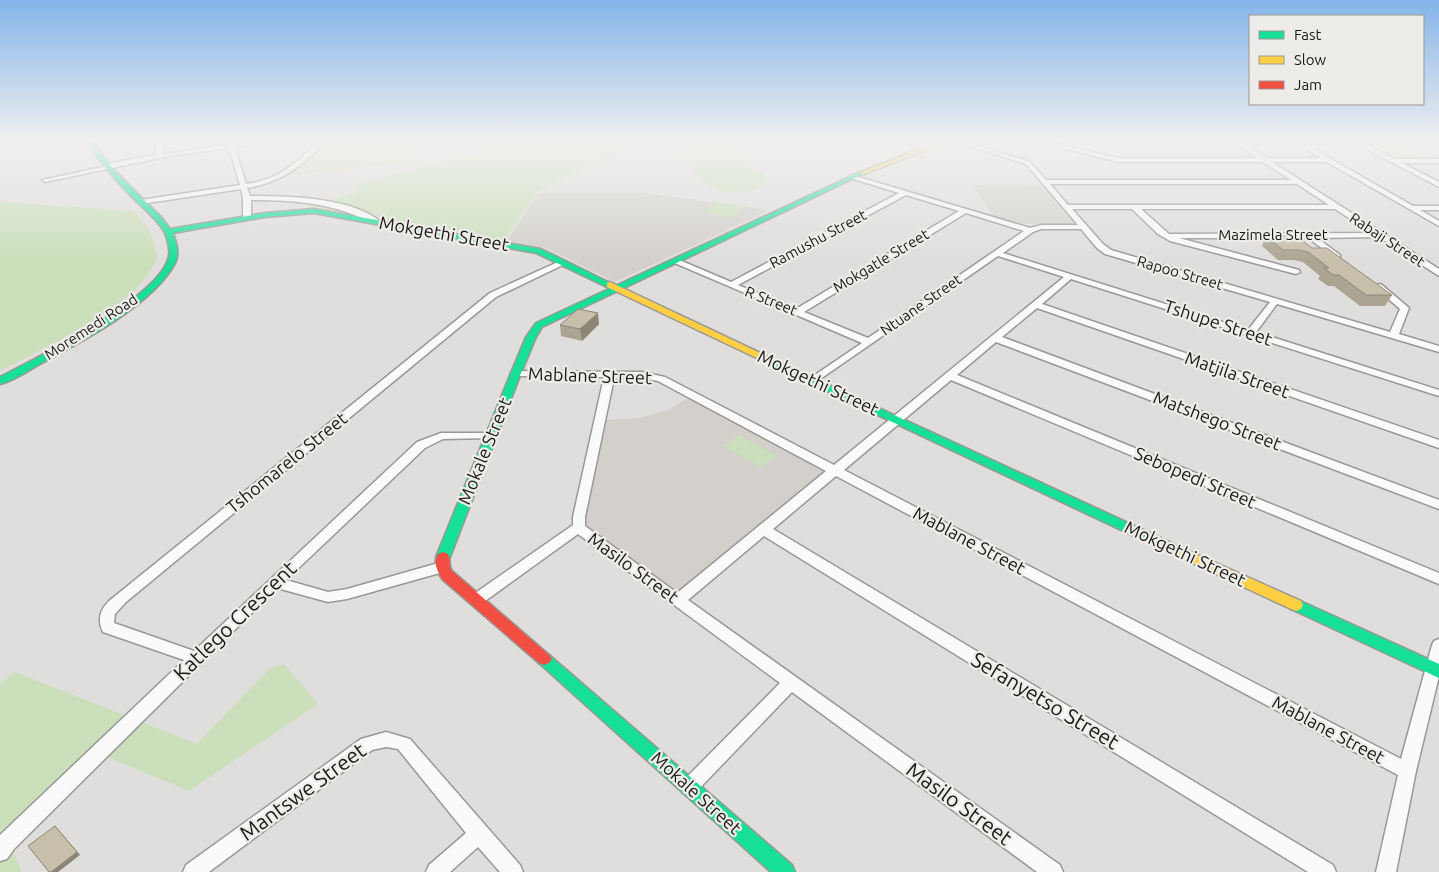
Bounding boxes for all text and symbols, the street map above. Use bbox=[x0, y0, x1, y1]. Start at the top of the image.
legend bbox=[1249, 15, 1424, 105]
text: Fast bbox=[1294, 26, 1322, 43]
text: Slow bbox=[1294, 51, 1327, 68]
text: Jam bbox=[1294, 76, 1322, 93]
street label: Ramushu Street bbox=[766, 206, 869, 271]
street label: Rabaji Street bbox=[1347, 209, 1428, 270]
street label: Mokgethi Street bbox=[378, 212, 511, 254]
street label: Mokgatle Street bbox=[830, 225, 932, 296]
street label: Mazimela Street bbox=[1218, 226, 1328, 243]
street label: Rapoo Street bbox=[1135, 252, 1225, 293]
street label: Ntuane Street bbox=[877, 270, 965, 339]
street label: R Street bbox=[743, 282, 800, 319]
street label: Moremedi Road bbox=[41, 290, 140, 363]
street label: Tshupe Street bbox=[1162, 295, 1275, 349]
street label: Mokgethi Street bbox=[755, 345, 882, 419]
street label: Matjila Street bbox=[1182, 347, 1292, 401]
street label: Mablane Street bbox=[528, 363, 652, 387]
street label: Matshego Street bbox=[1151, 386, 1284, 454]
street label: Mokale Street bbox=[454, 394, 515, 507]
street label: Tshomarelo Street bbox=[222, 408, 351, 517]
street label: Sebopedi Street bbox=[1132, 442, 1259, 512]
street label: Mablane Street bbox=[910, 502, 1029, 578]
street label: Mokgethi Street bbox=[1122, 516, 1249, 590]
street label: Masilo Street bbox=[585, 528, 683, 607]
street label: Katlego Crescent bbox=[168, 556, 301, 685]
street label: Sefanyetso Street bbox=[967, 647, 1124, 754]
street label: Mablane Street bbox=[1269, 691, 1388, 767]
street label: Mantswe Street bbox=[235, 737, 370, 845]
street label: Mokale Street bbox=[648, 747, 746, 838]
street label: Masilo Street bbox=[902, 757, 1017, 849]

